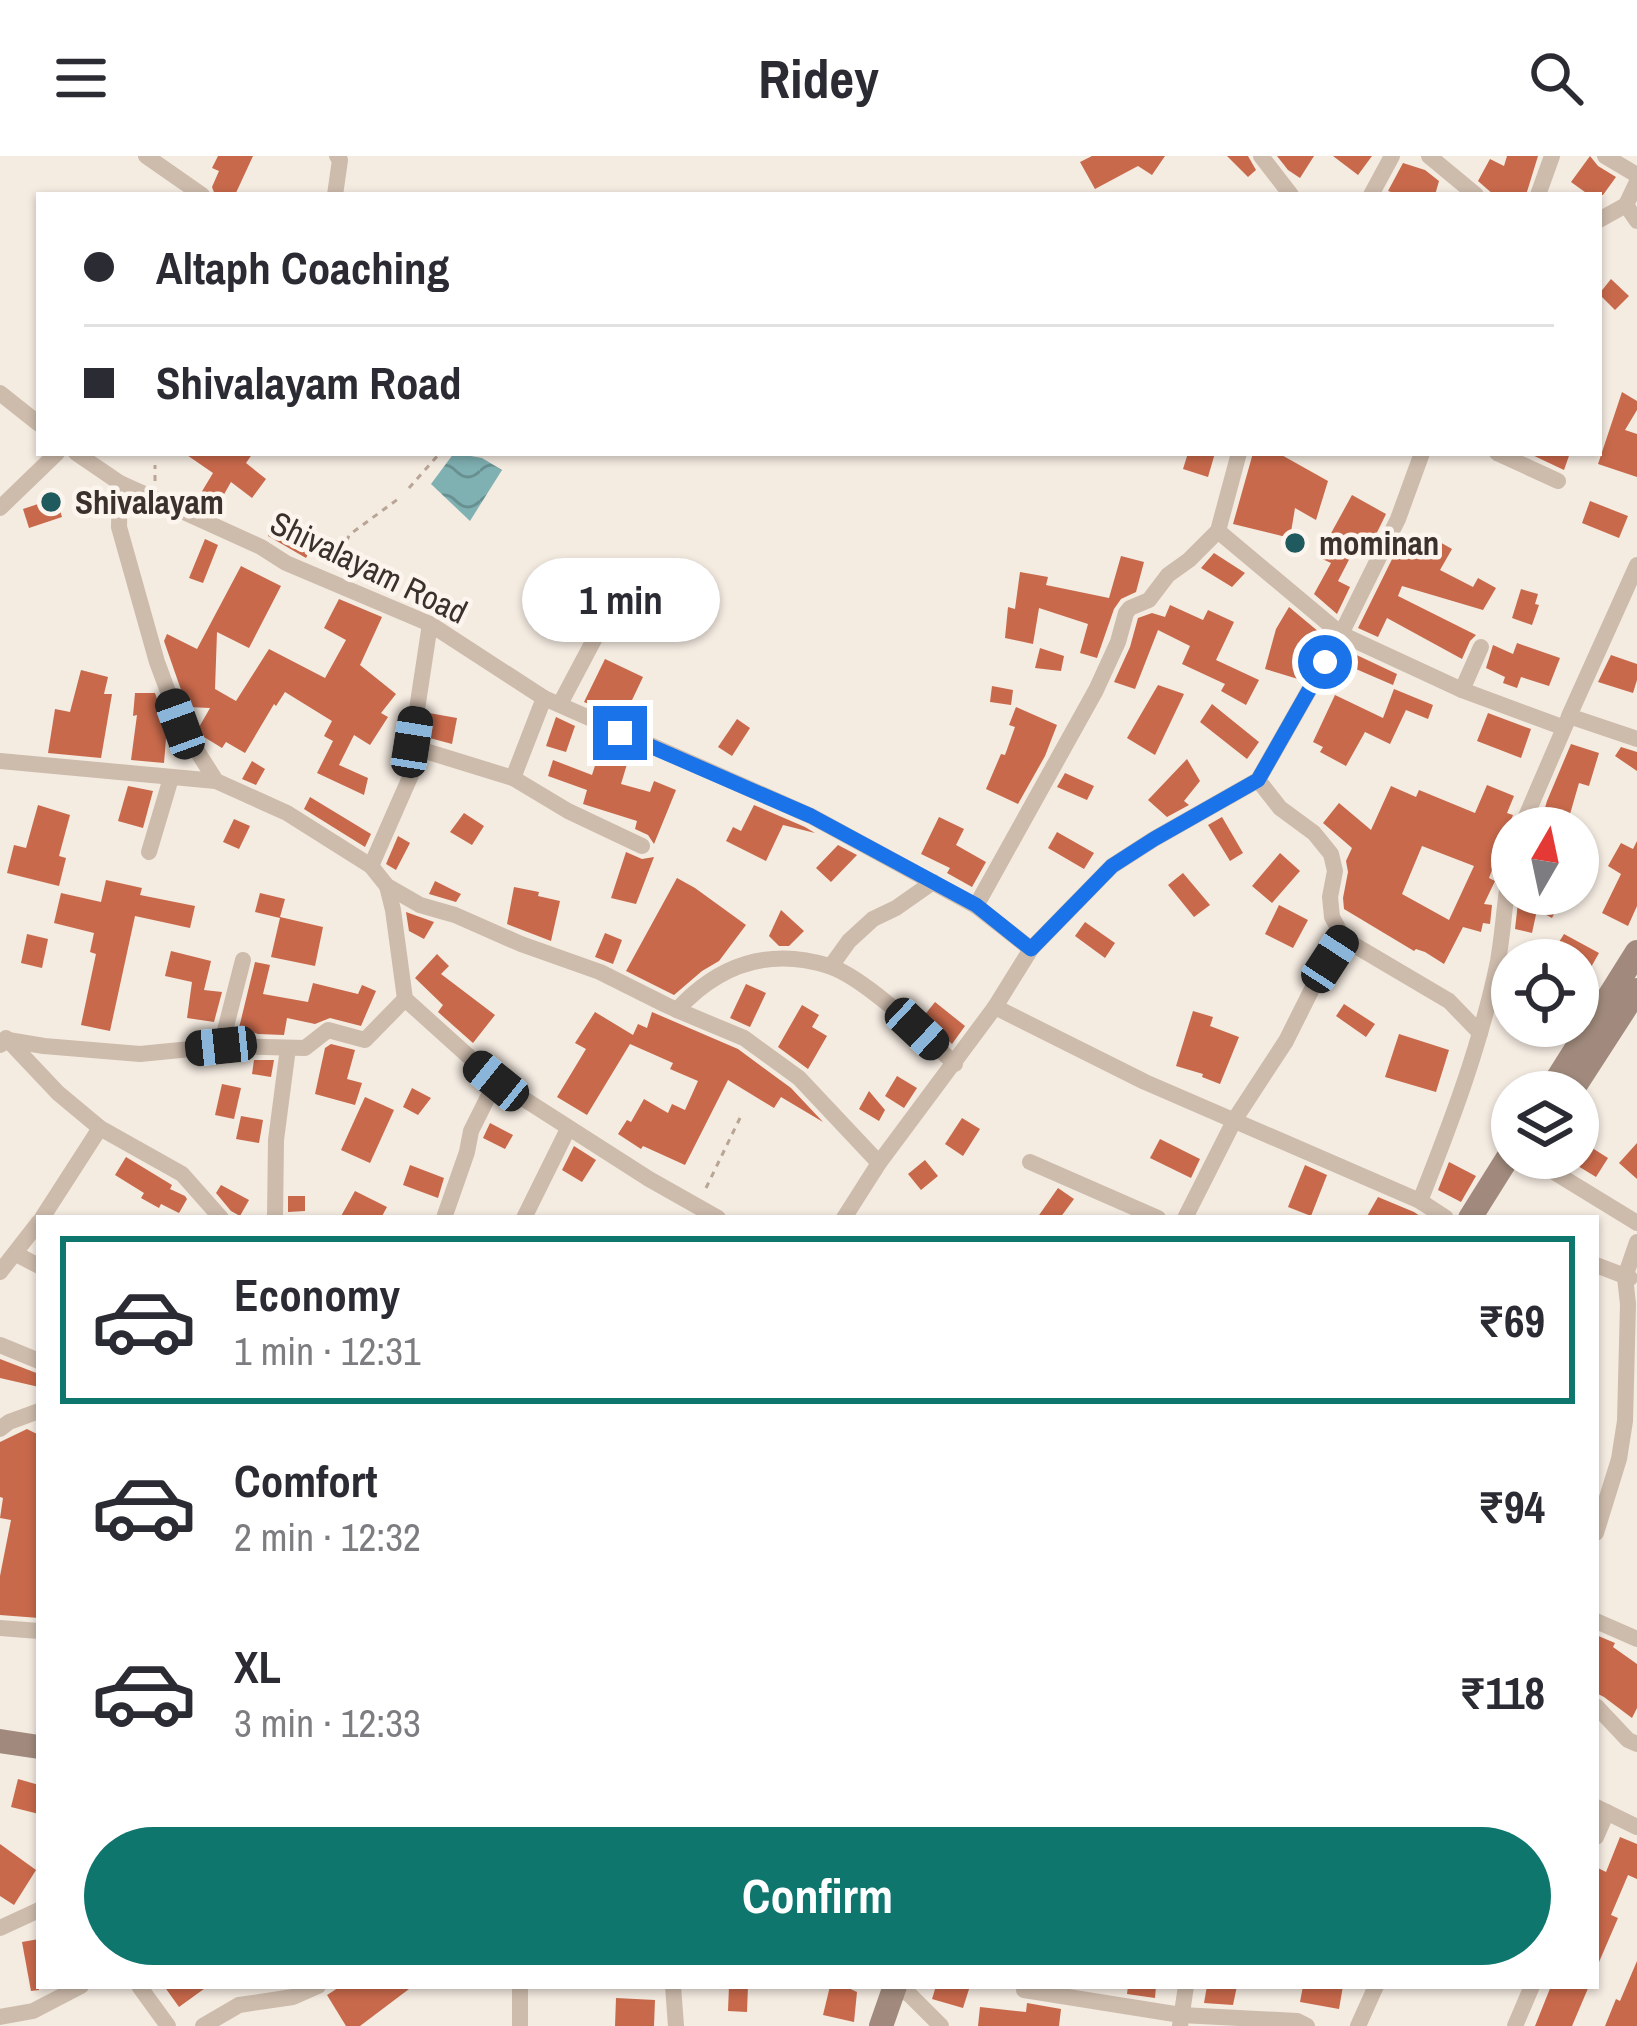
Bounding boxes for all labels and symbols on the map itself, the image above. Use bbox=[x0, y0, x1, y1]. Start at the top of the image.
place label: Shivalayam bbox=[75, 480, 224, 524]
marker: Shivalayam bbox=[38, 489, 64, 515]
street label: Shivalayam Road bbox=[263, 500, 475, 634]
place label: mominan bbox=[1319, 521, 1439, 565]
marker: mominan bbox=[1282, 530, 1308, 556]
callout: 1 min bbox=[521, 559, 719, 643]
route start bbox=[1298, 635, 1352, 689]
car bbox=[151, 684, 209, 764]
car bbox=[389, 704, 435, 780]
route end bbox=[593, 706, 647, 760]
north arrow bbox=[1491, 807, 1599, 915]
car bbox=[1295, 919, 1365, 999]
car bbox=[878, 991, 956, 1067]
car bbox=[183, 1024, 259, 1068]
car bbox=[457, 1044, 535, 1118]

